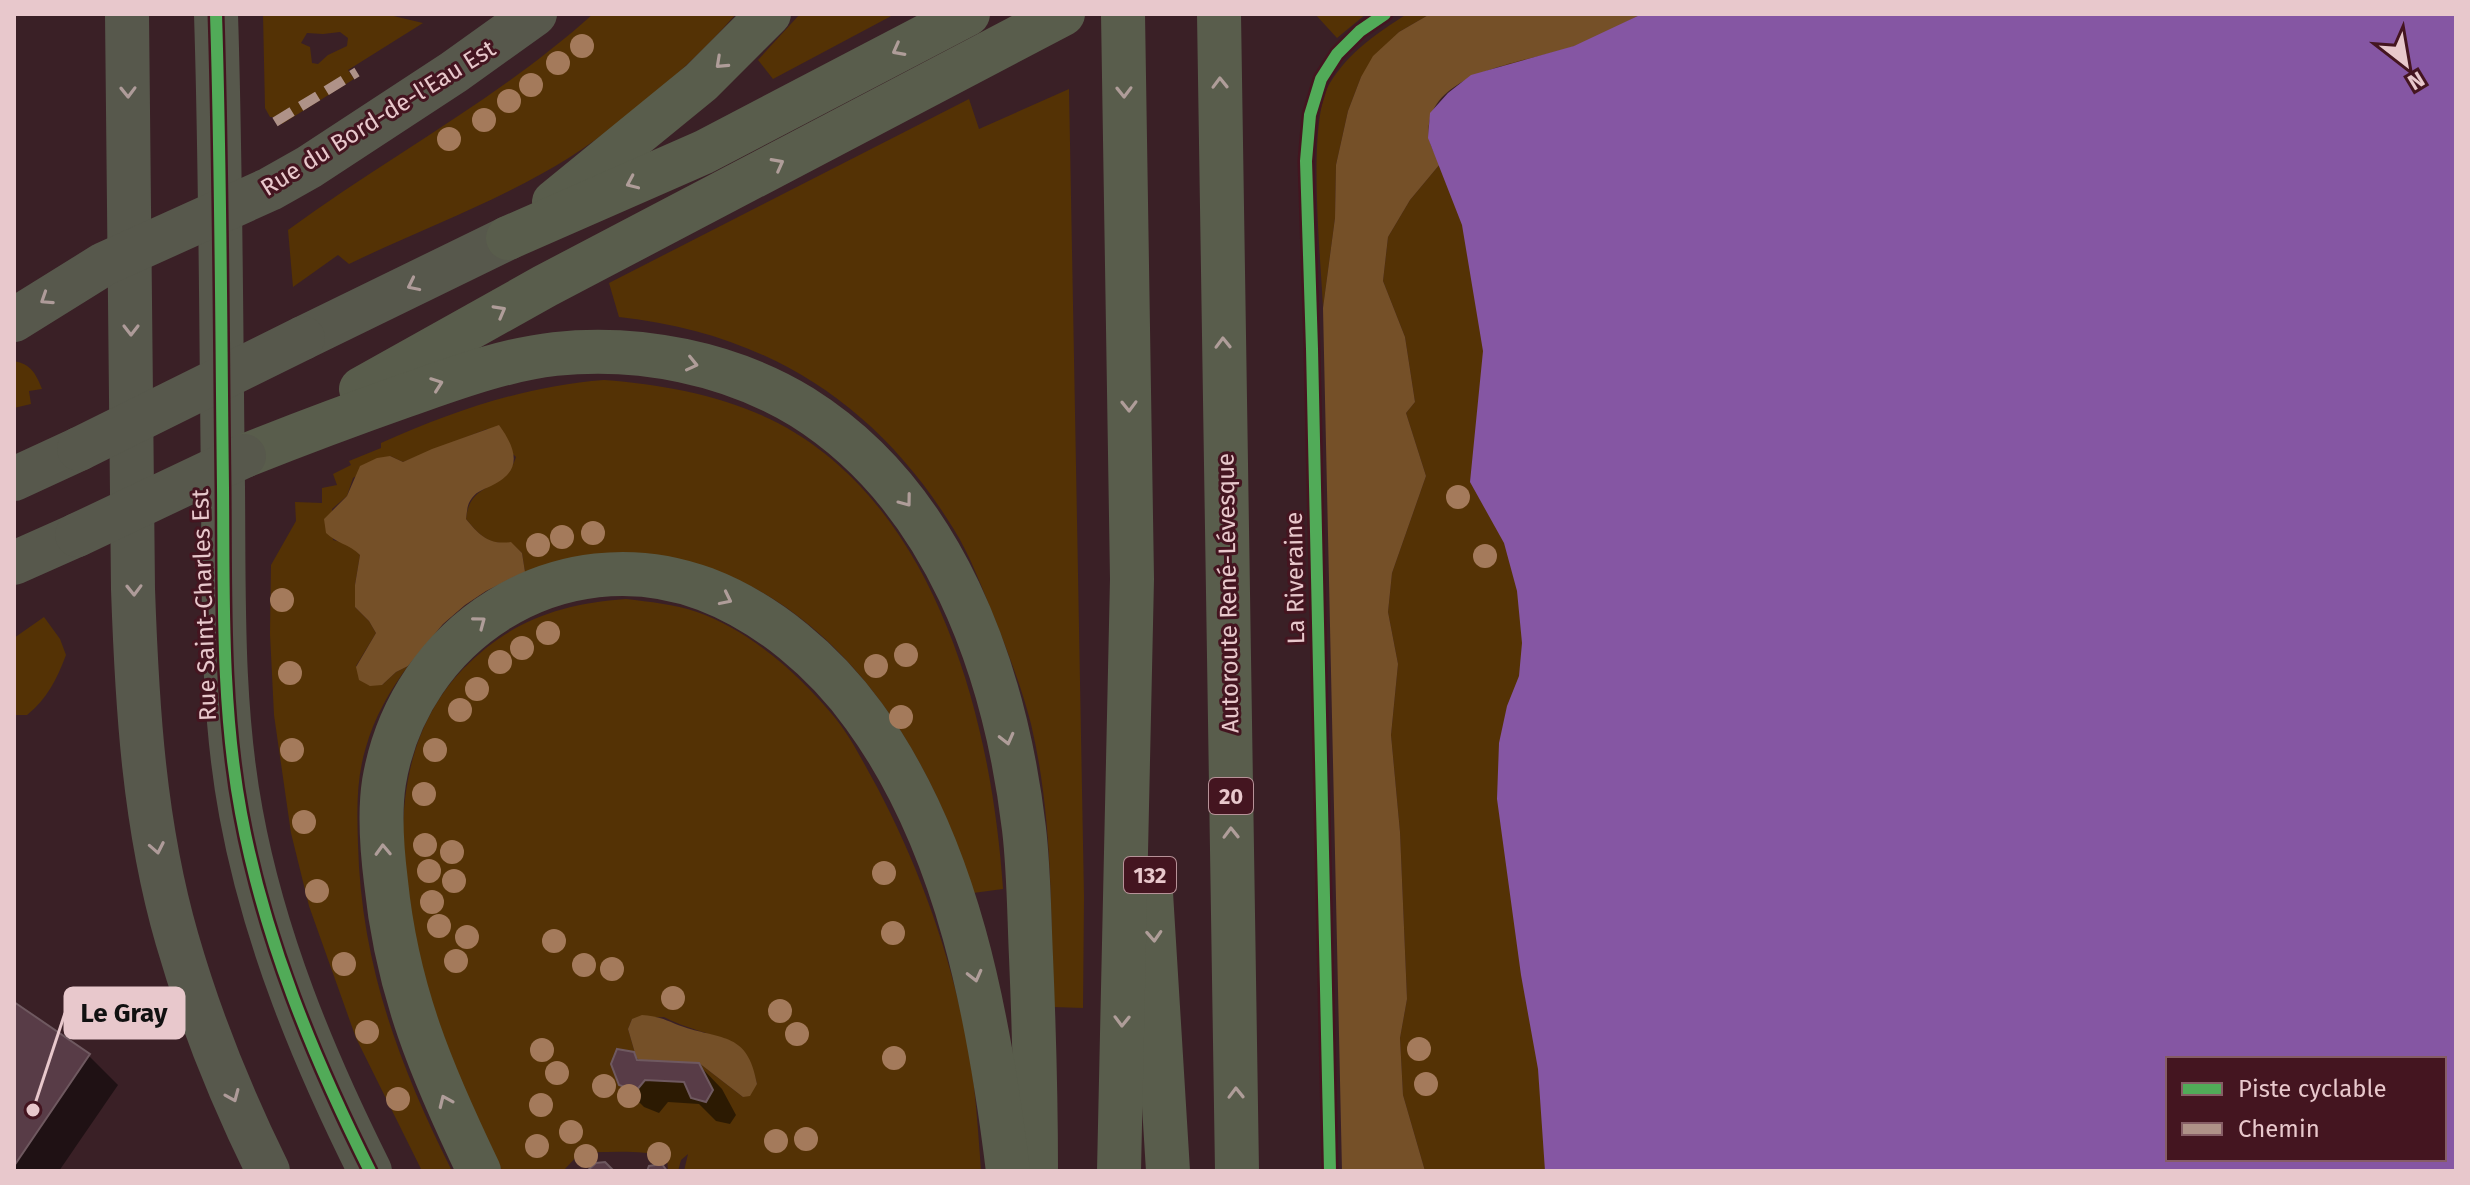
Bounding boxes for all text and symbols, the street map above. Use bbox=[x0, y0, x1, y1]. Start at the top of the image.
north arrow bbox=[2366, 24, 2446, 104]
street label: Rue du Bord-de-l'Eau Est bbox=[256, 34, 501, 202]
one-way arrow bbox=[892, 41, 907, 56]
one-way arrow bbox=[716, 54, 730, 69]
text: N bbox=[2403, 65, 2429, 96]
one-way arrow bbox=[1211, 76, 1228, 89]
one-way arrow bbox=[119, 86, 137, 99]
one-way arrow bbox=[1115, 86, 1133, 99]
one-way arrow bbox=[769, 159, 784, 174]
one-way arrow bbox=[626, 174, 641, 190]
one-way arrow bbox=[407, 275, 422, 290]
one-way arrow bbox=[41, 289, 55, 304]
one-way arrow bbox=[492, 305, 506, 321]
one-way arrow bbox=[122, 324, 140, 337]
one-way arrow bbox=[1215, 336, 1232, 349]
one-way arrow bbox=[685, 354, 699, 371]
one-way arrow bbox=[429, 378, 443, 394]
one-way arrow bbox=[1120, 400, 1138, 413]
street label: Autoroute René-Lévesque bbox=[1212, 453, 1244, 733]
street label: Rue Saint-Charles Est bbox=[186, 488, 222, 721]
one-way arrow bbox=[896, 493, 910, 507]
street label: La Riveraine bbox=[1280, 511, 1310, 645]
one-way arrow bbox=[125, 584, 142, 597]
one-way arrow bbox=[718, 589, 733, 605]
one-way arrow bbox=[472, 617, 486, 631]
one-way arrow bbox=[998, 731, 1015, 745]
road number: 20 bbox=[1209, 778, 1253, 814]
one-way arrow bbox=[1223, 826, 1240, 839]
one-way arrow bbox=[148, 841, 165, 855]
one-way arrow bbox=[375, 843, 392, 856]
road number: 132 bbox=[1124, 857, 1176, 893]
one-way arrow bbox=[1145, 930, 1162, 943]
one-way arrow bbox=[966, 968, 983, 982]
callout: Le Gray bbox=[65, 988, 184, 1038]
text: Le Gray bbox=[81, 998, 168, 1029]
one-way arrow bbox=[1114, 1015, 1131, 1028]
legend bbox=[2166, 1057, 2446, 1161]
text: Piste cyclable bbox=[2238, 1075, 2387, 1103]
one-way arrow bbox=[1227, 1086, 1244, 1099]
one-way arrow bbox=[224, 1088, 240, 1102]
one-way arrow bbox=[439, 1095, 455, 1109]
text: Chemin bbox=[2238, 1115, 2320, 1143]

